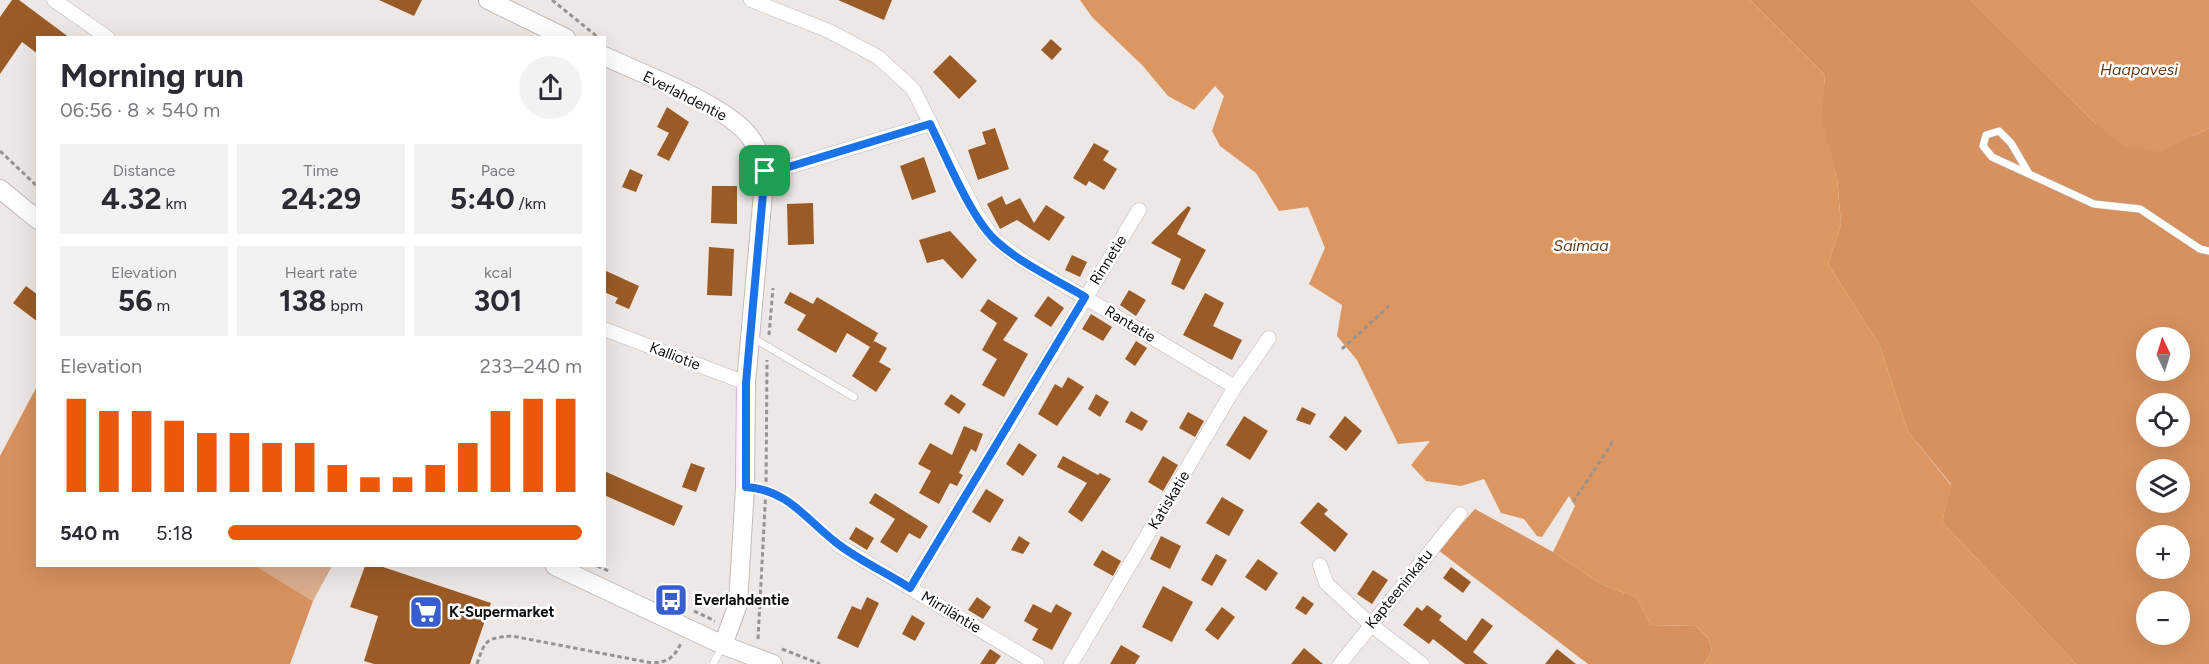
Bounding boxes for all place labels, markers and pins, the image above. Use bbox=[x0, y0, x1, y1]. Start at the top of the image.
pin bbox=[739, 145, 790, 196]
bus stop icon: Everlahdentie bbox=[653, 582, 689, 618]
place label: Everlahdentie bbox=[694, 591, 790, 609]
supermarket icon: K-Supermarket bbox=[408, 594, 444, 630]
place label: K-Supermarket bbox=[449, 603, 555, 621]

